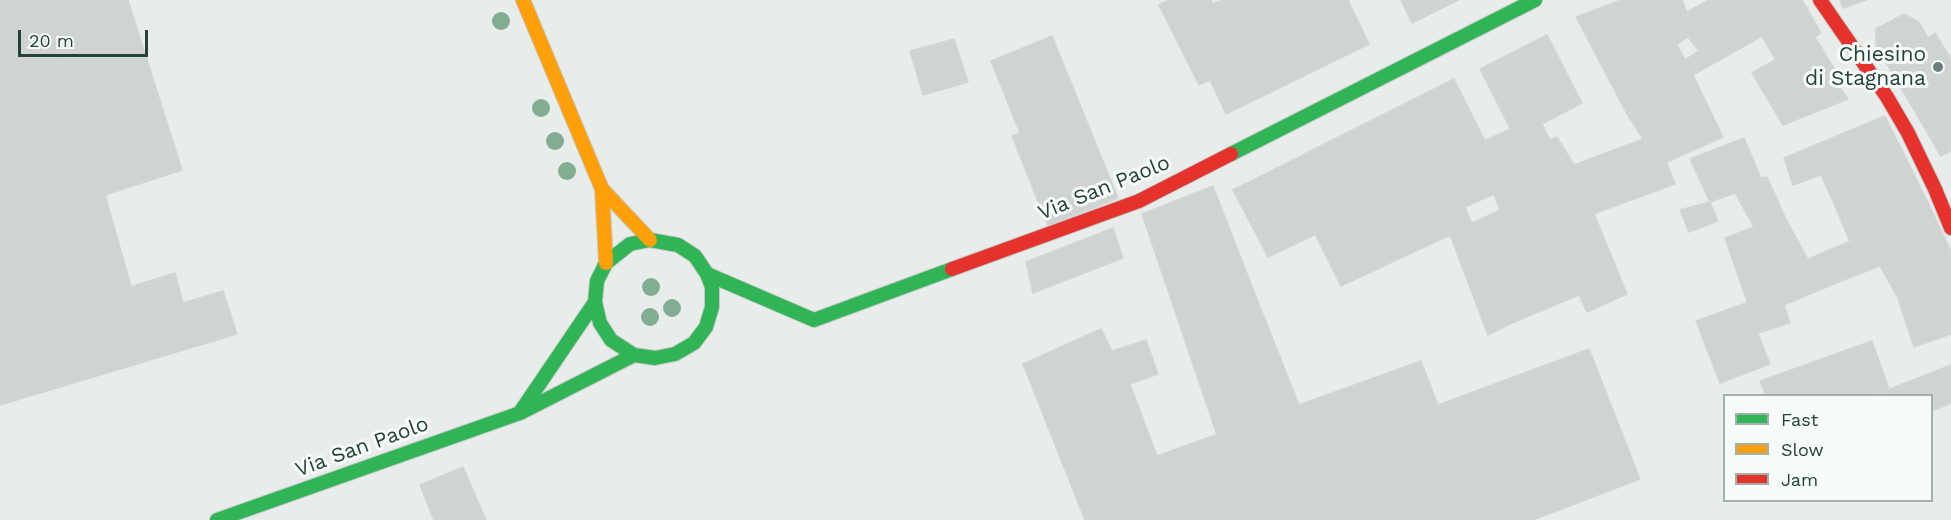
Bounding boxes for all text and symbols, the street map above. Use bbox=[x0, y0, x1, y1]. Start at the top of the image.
scale bar bbox=[21, 18, 152, 56]
text: 20 m bbox=[29, 30, 74, 51]
place label: Chiesino di Stagnana bbox=[1805, 42, 1926, 92]
marker: Chiesino di Stagnana bbox=[1931, 60, 1945, 74]
street label: Via San Paolo bbox=[1034, 150, 1174, 226]
legend bbox=[1723, 394, 1933, 502]
text: Fast bbox=[1781, 409, 1818, 430]
street label: Via San Paolo bbox=[292, 411, 432, 483]
text: Slow bbox=[1781, 439, 1824, 460]
text: Jam bbox=[1781, 469, 1818, 490]

